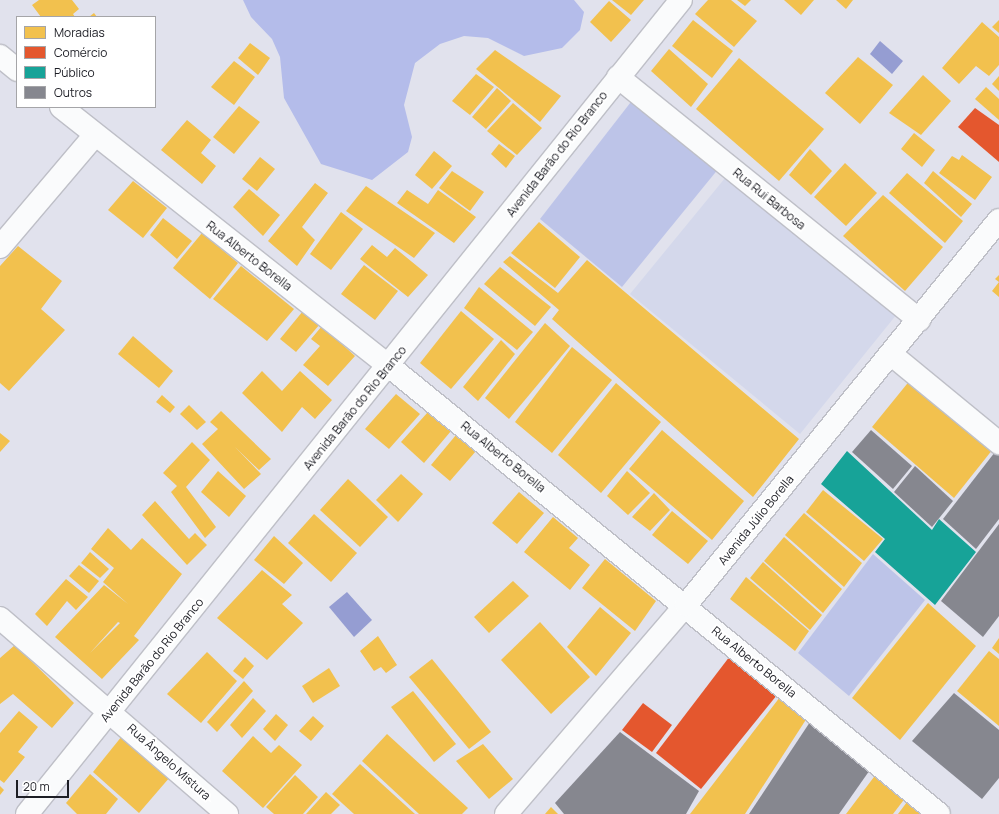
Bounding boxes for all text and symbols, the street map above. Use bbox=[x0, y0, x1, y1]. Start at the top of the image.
legend bbox=[16, 16, 156, 108]
text: Moradias bbox=[54, 24, 105, 41]
text: Comércio bbox=[54, 44, 107, 61]
text: Público bbox=[54, 64, 95, 81]
text: Outros bbox=[54, 84, 92, 101]
street label: Avenida Barão do Rio Branco bbox=[503, 88, 611, 220]
street label: Rua Rui Barbosa bbox=[730, 165, 808, 233]
street label: Rua Alberto Borella bbox=[203, 218, 295, 294]
street label: Avenida Barão do Rio Branco bbox=[301, 343, 409, 473]
street label: Rua Alberto Borella bbox=[458, 418, 548, 496]
street label: Avenida Júlio Borella bbox=[715, 472, 797, 568]
street label: Avenida Barão do Rio Branco bbox=[98, 595, 206, 725]
street label: Rua Alberto Borella bbox=[709, 623, 799, 701]
street label: Rua Ângelo Mistura bbox=[125, 721, 213, 803]
scale bar bbox=[18, 772, 71, 798]
text: 20 m bbox=[23, 778, 50, 795]

